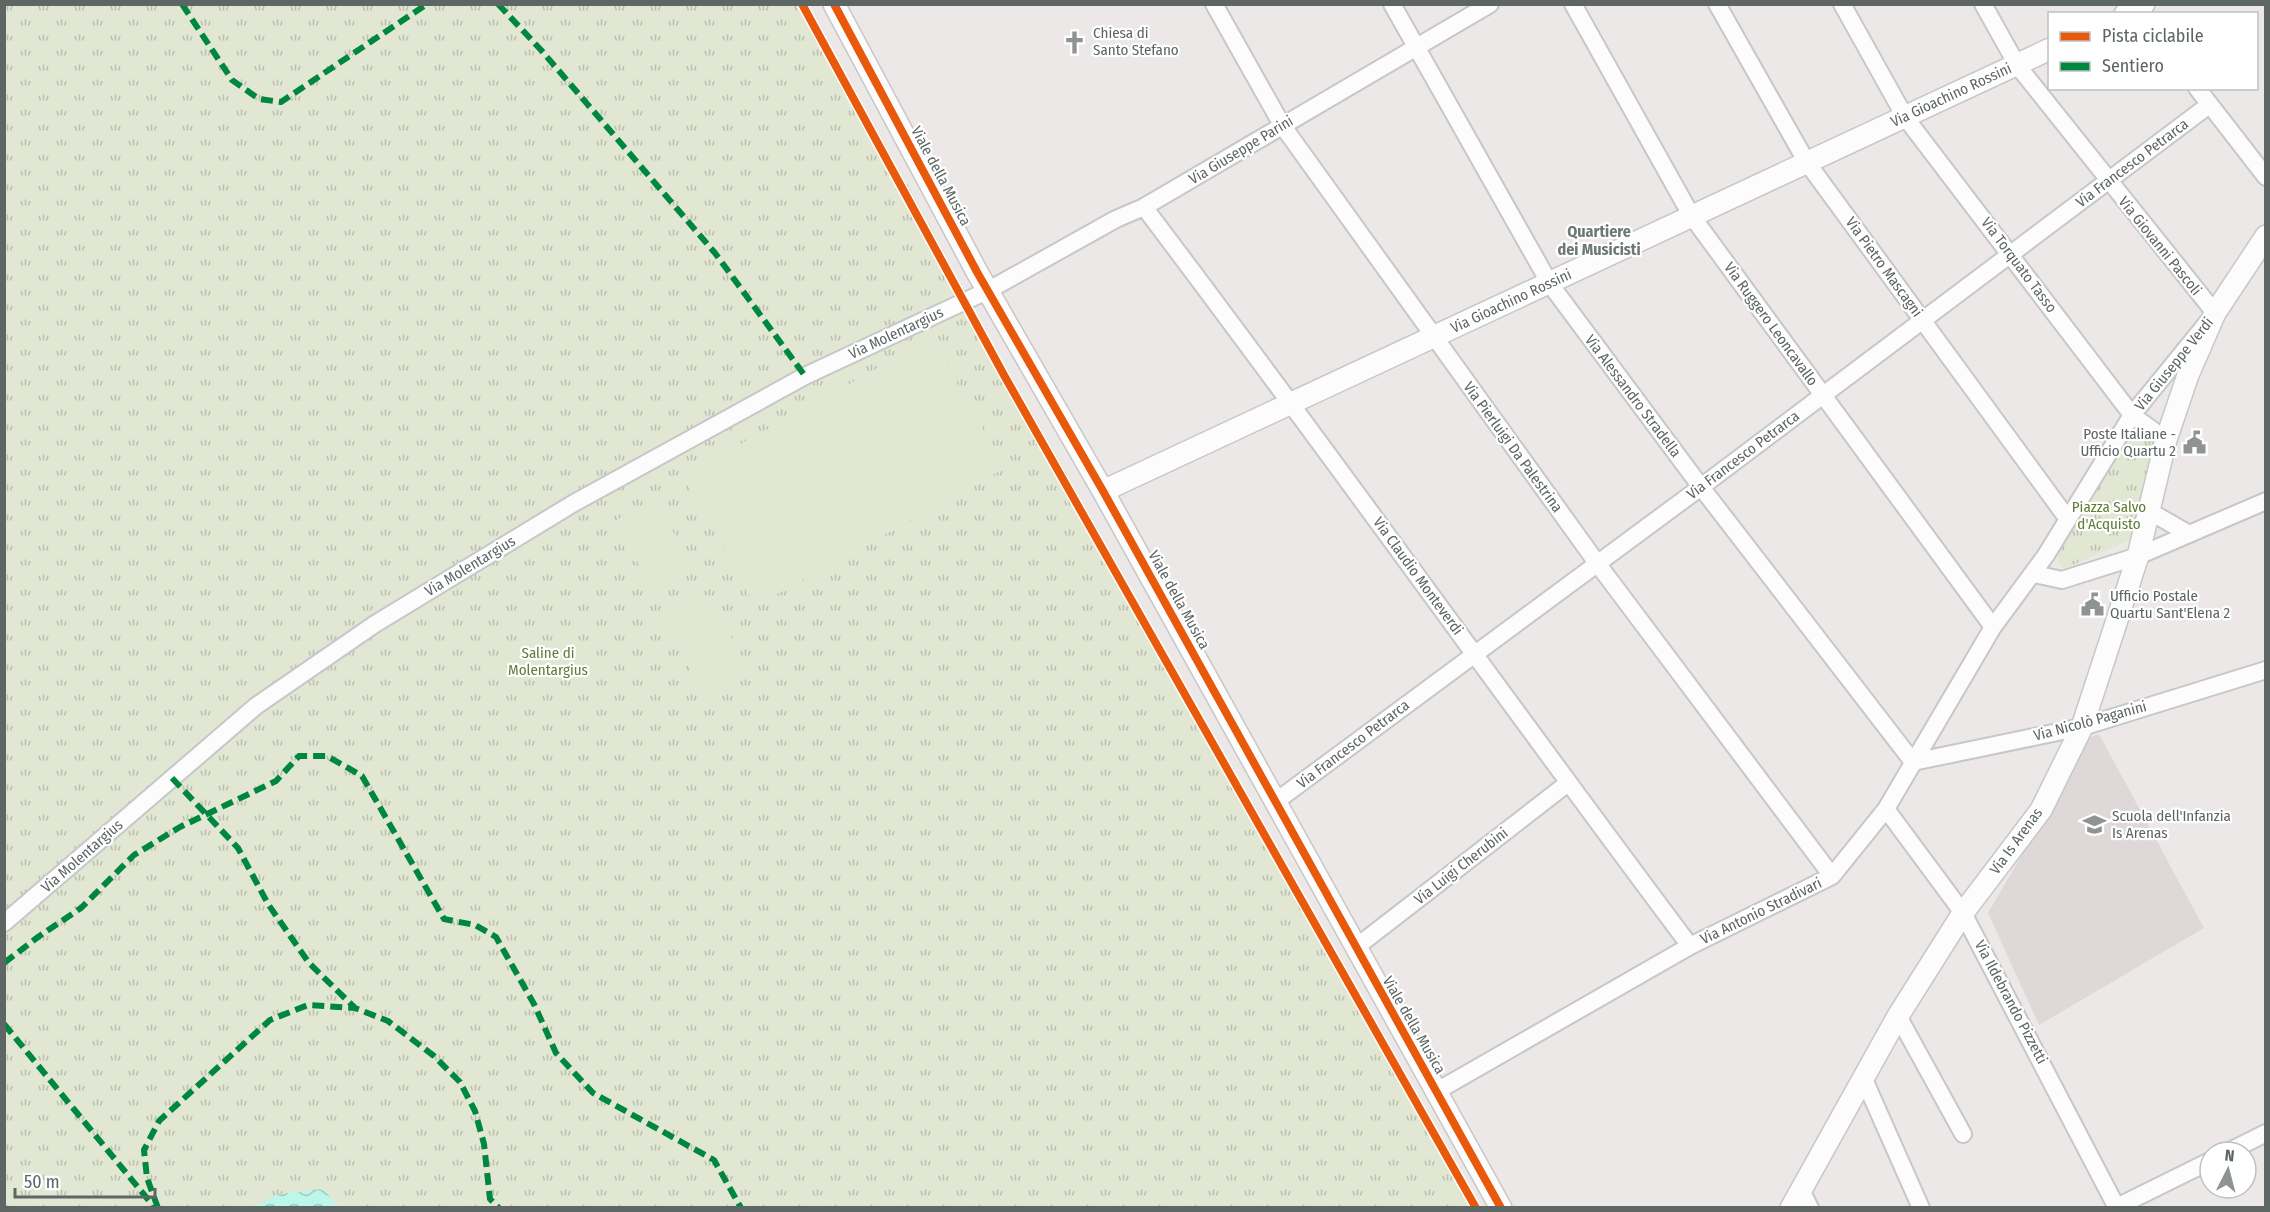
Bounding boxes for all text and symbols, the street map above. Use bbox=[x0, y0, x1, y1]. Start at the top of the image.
legend bbox=[2048, 12, 2258, 90]
place label: Chiesa di Santo Stefano bbox=[1093, 24, 1179, 59]
text: Pista ciclabile bbox=[2102, 25, 2204, 47]
church icon: Chiesa di Santo Stefano bbox=[1062, 29, 1088, 55]
text: Sentiero bbox=[2102, 55, 2164, 77]
street label: Via Gioachino Rossini bbox=[1888, 59, 2014, 131]
street label: Via Giuseppe Parini bbox=[1186, 112, 1296, 188]
street label: Via Francesco Petrarca bbox=[2072, 115, 2192, 211]
street label: Viale della Musica bbox=[907, 123, 975, 229]
street label: Via Giovanni Pascoli bbox=[2115, 193, 2205, 299]
street label: Via Pietro Mascagni bbox=[1842, 214, 1926, 320]
street label: Via Torquato Tasso bbox=[1977, 214, 2061, 316]
district label: Quartiere dei Musicisti bbox=[1557, 222, 1641, 259]
street label: Via Ruggero Leoncavallo bbox=[1720, 259, 1822, 389]
street label: Via Gioachino Rossini bbox=[1448, 265, 1574, 337]
street label: Via Molentargius bbox=[846, 303, 946, 363]
street label: Via Giuseppe Verdi bbox=[2131, 314, 2217, 414]
street label: Via Alessandro Stradella bbox=[1581, 331, 1685, 461]
street label: Via Pierluigi Da Palestrina bbox=[1460, 378, 1566, 516]
street label: Via Francesco Petrarca bbox=[1683, 407, 1803, 503]
place label: Poste Italiane - Ufficio Quartu 2 bbox=[2080, 425, 2176, 460]
public building icon: Poste Italiane - Ufficio Quartu 2 bbox=[2181, 430, 2207, 456]
park label: Piazza Salvo d'Acquisto bbox=[2072, 498, 2146, 533]
street label: Via Claudio Monteverdi bbox=[1369, 514, 1467, 638]
street label: Via Molentargius bbox=[422, 532, 518, 600]
street label: Viale della Musica bbox=[1144, 548, 1214, 652]
place label: Ufficio Postale Quartu Sant'Elena 2 bbox=[2110, 587, 2231, 622]
public building icon: Ufficio Postale Quartu Sant'Elena 2 bbox=[2079, 592, 2105, 618]
park label: Saline di Molentargius bbox=[508, 644, 588, 679]
street label: Via Francesco Petrarca bbox=[1293, 696, 1413, 792]
street label: Via Nicolò Paganini bbox=[2032, 697, 2148, 745]
street label: Via Is Arenas bbox=[1986, 804, 2046, 878]
place label: Scuola dell'Infanzia Is Arenas bbox=[2112, 807, 2231, 842]
school or university icon: Scuola dell'Infanzia Is Arenas bbox=[2081, 812, 2107, 838]
street label: Via Molentargius bbox=[37, 816, 127, 896]
street label: Via Luigi Cherubini bbox=[1411, 824, 1511, 908]
street label: Via Antonio Stradivari bbox=[1697, 874, 1825, 948]
street label: Via Ildebrando Pizzetti bbox=[1971, 937, 2051, 1067]
street label: Viale della Musica bbox=[1379, 973, 1449, 1077]
north arrow bbox=[2198, 1140, 2258, 1200]
text: N bbox=[2224, 1146, 2235, 1166]
scale bar bbox=[15, 1161, 154, 1199]
text: 50 m bbox=[24, 1171, 60, 1193]

